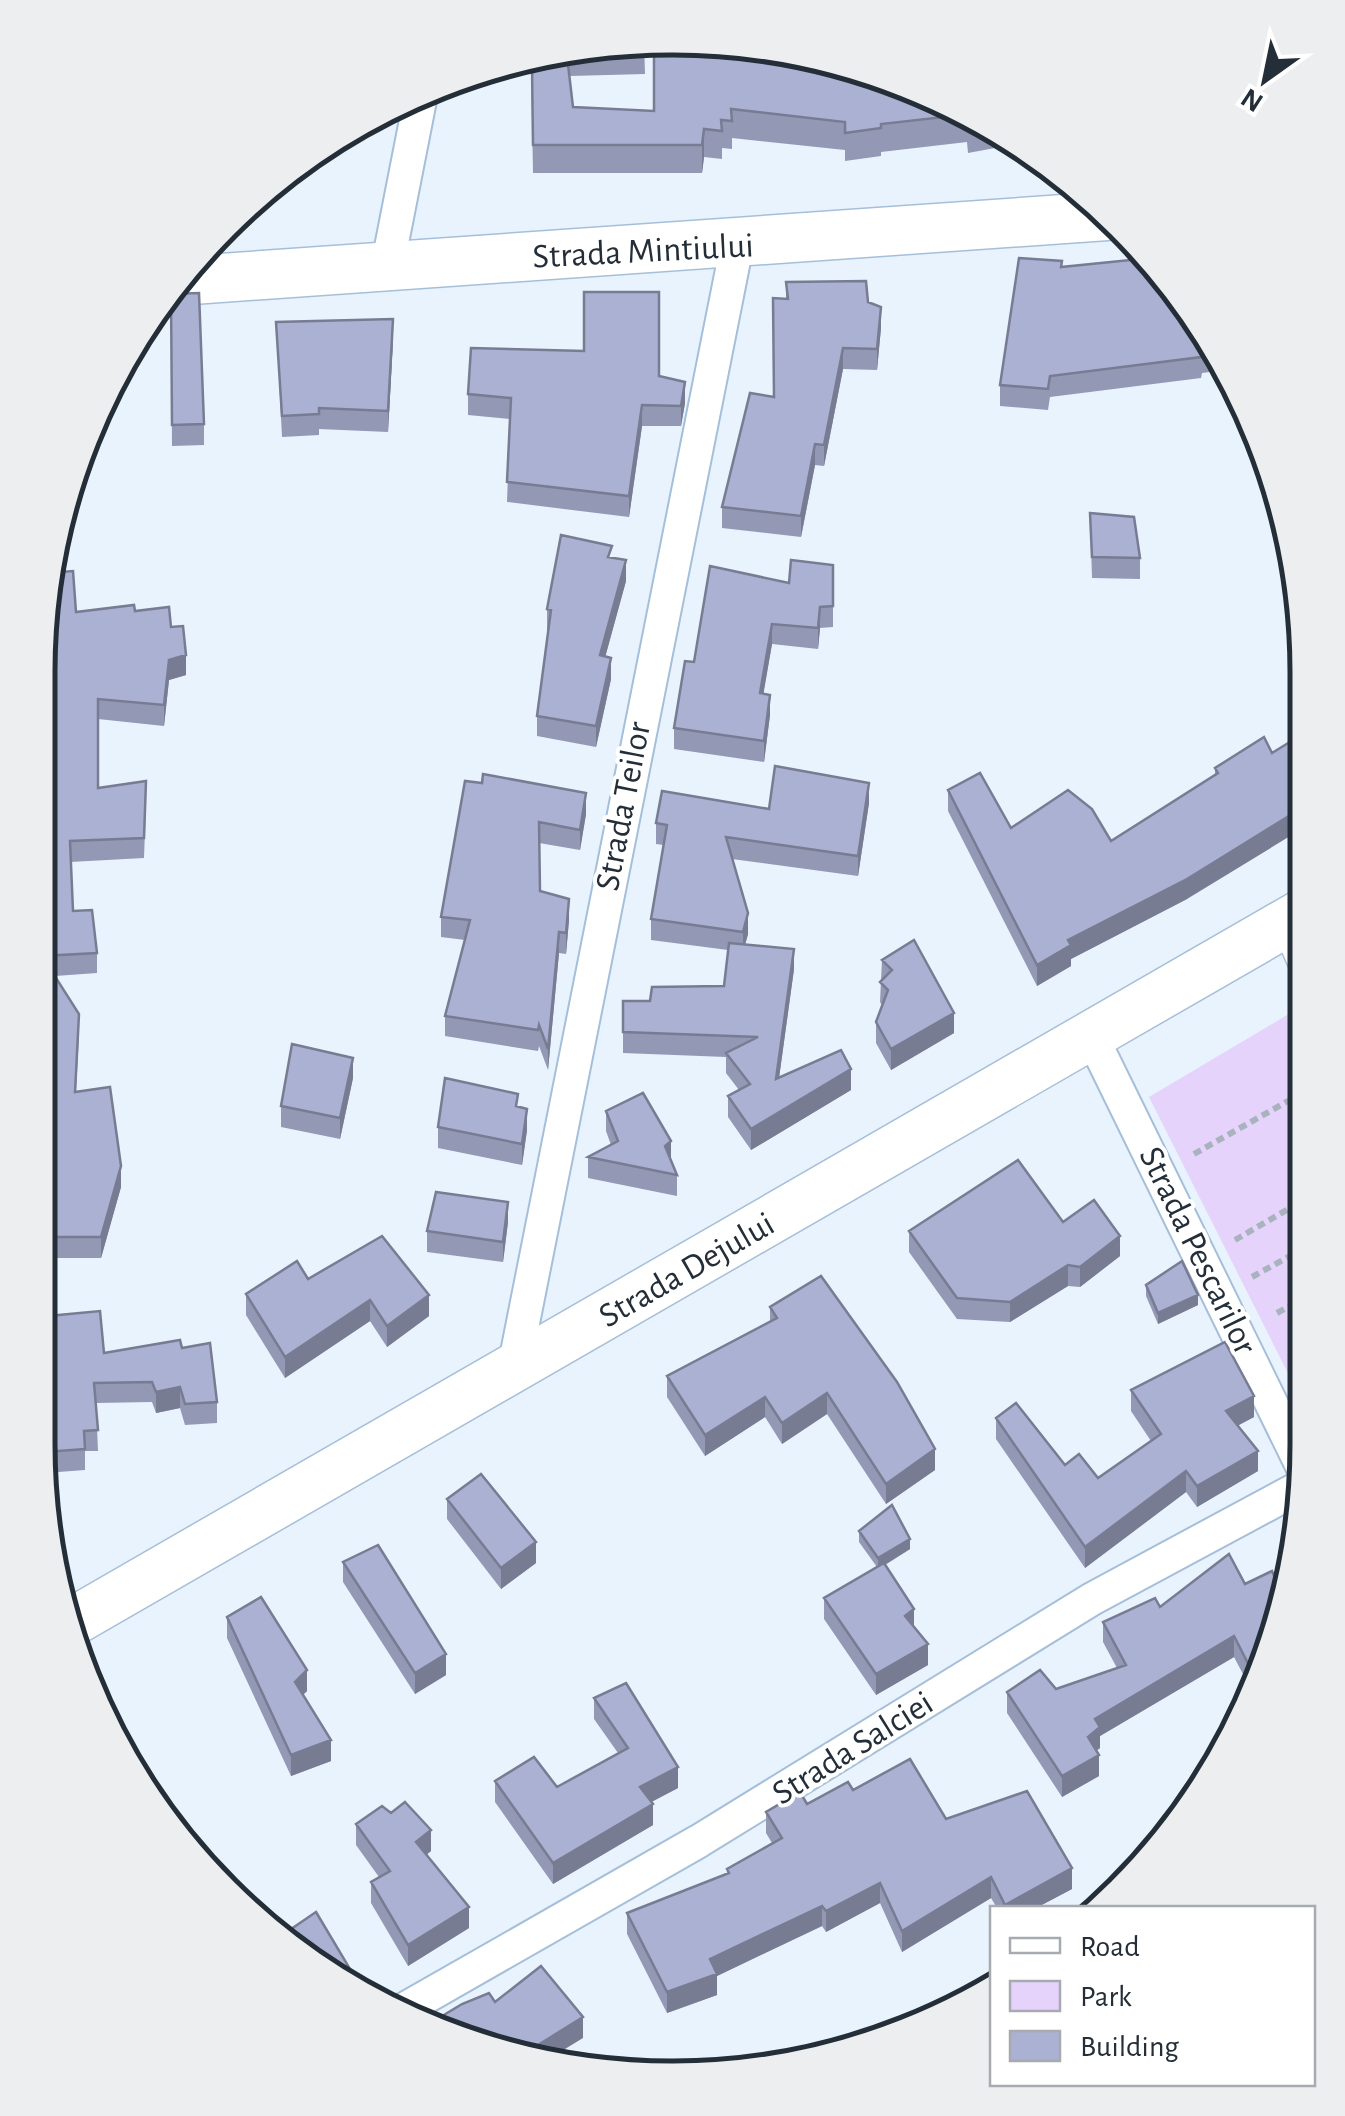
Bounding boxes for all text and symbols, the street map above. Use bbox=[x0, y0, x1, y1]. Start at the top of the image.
north arrow bbox=[1215, 30, 1315, 130]
text: N bbox=[1237, 82, 1268, 116]
street label: Strada Mintiului bbox=[532, 228, 755, 275]
street label: Strada Teilor bbox=[590, 718, 657, 894]
street label: Strada Pescarilor bbox=[1132, 1141, 1263, 1361]
street label: Strada Dejului bbox=[593, 1206, 780, 1334]
street label: Strada Salciei bbox=[766, 1685, 939, 1811]
legend bbox=[990, 1906, 1315, 2086]
text: Road bbox=[1080, 1932, 1140, 1962]
text: Park bbox=[1080, 1982, 1132, 2012]
text: Building bbox=[1080, 2032, 1179, 2062]

